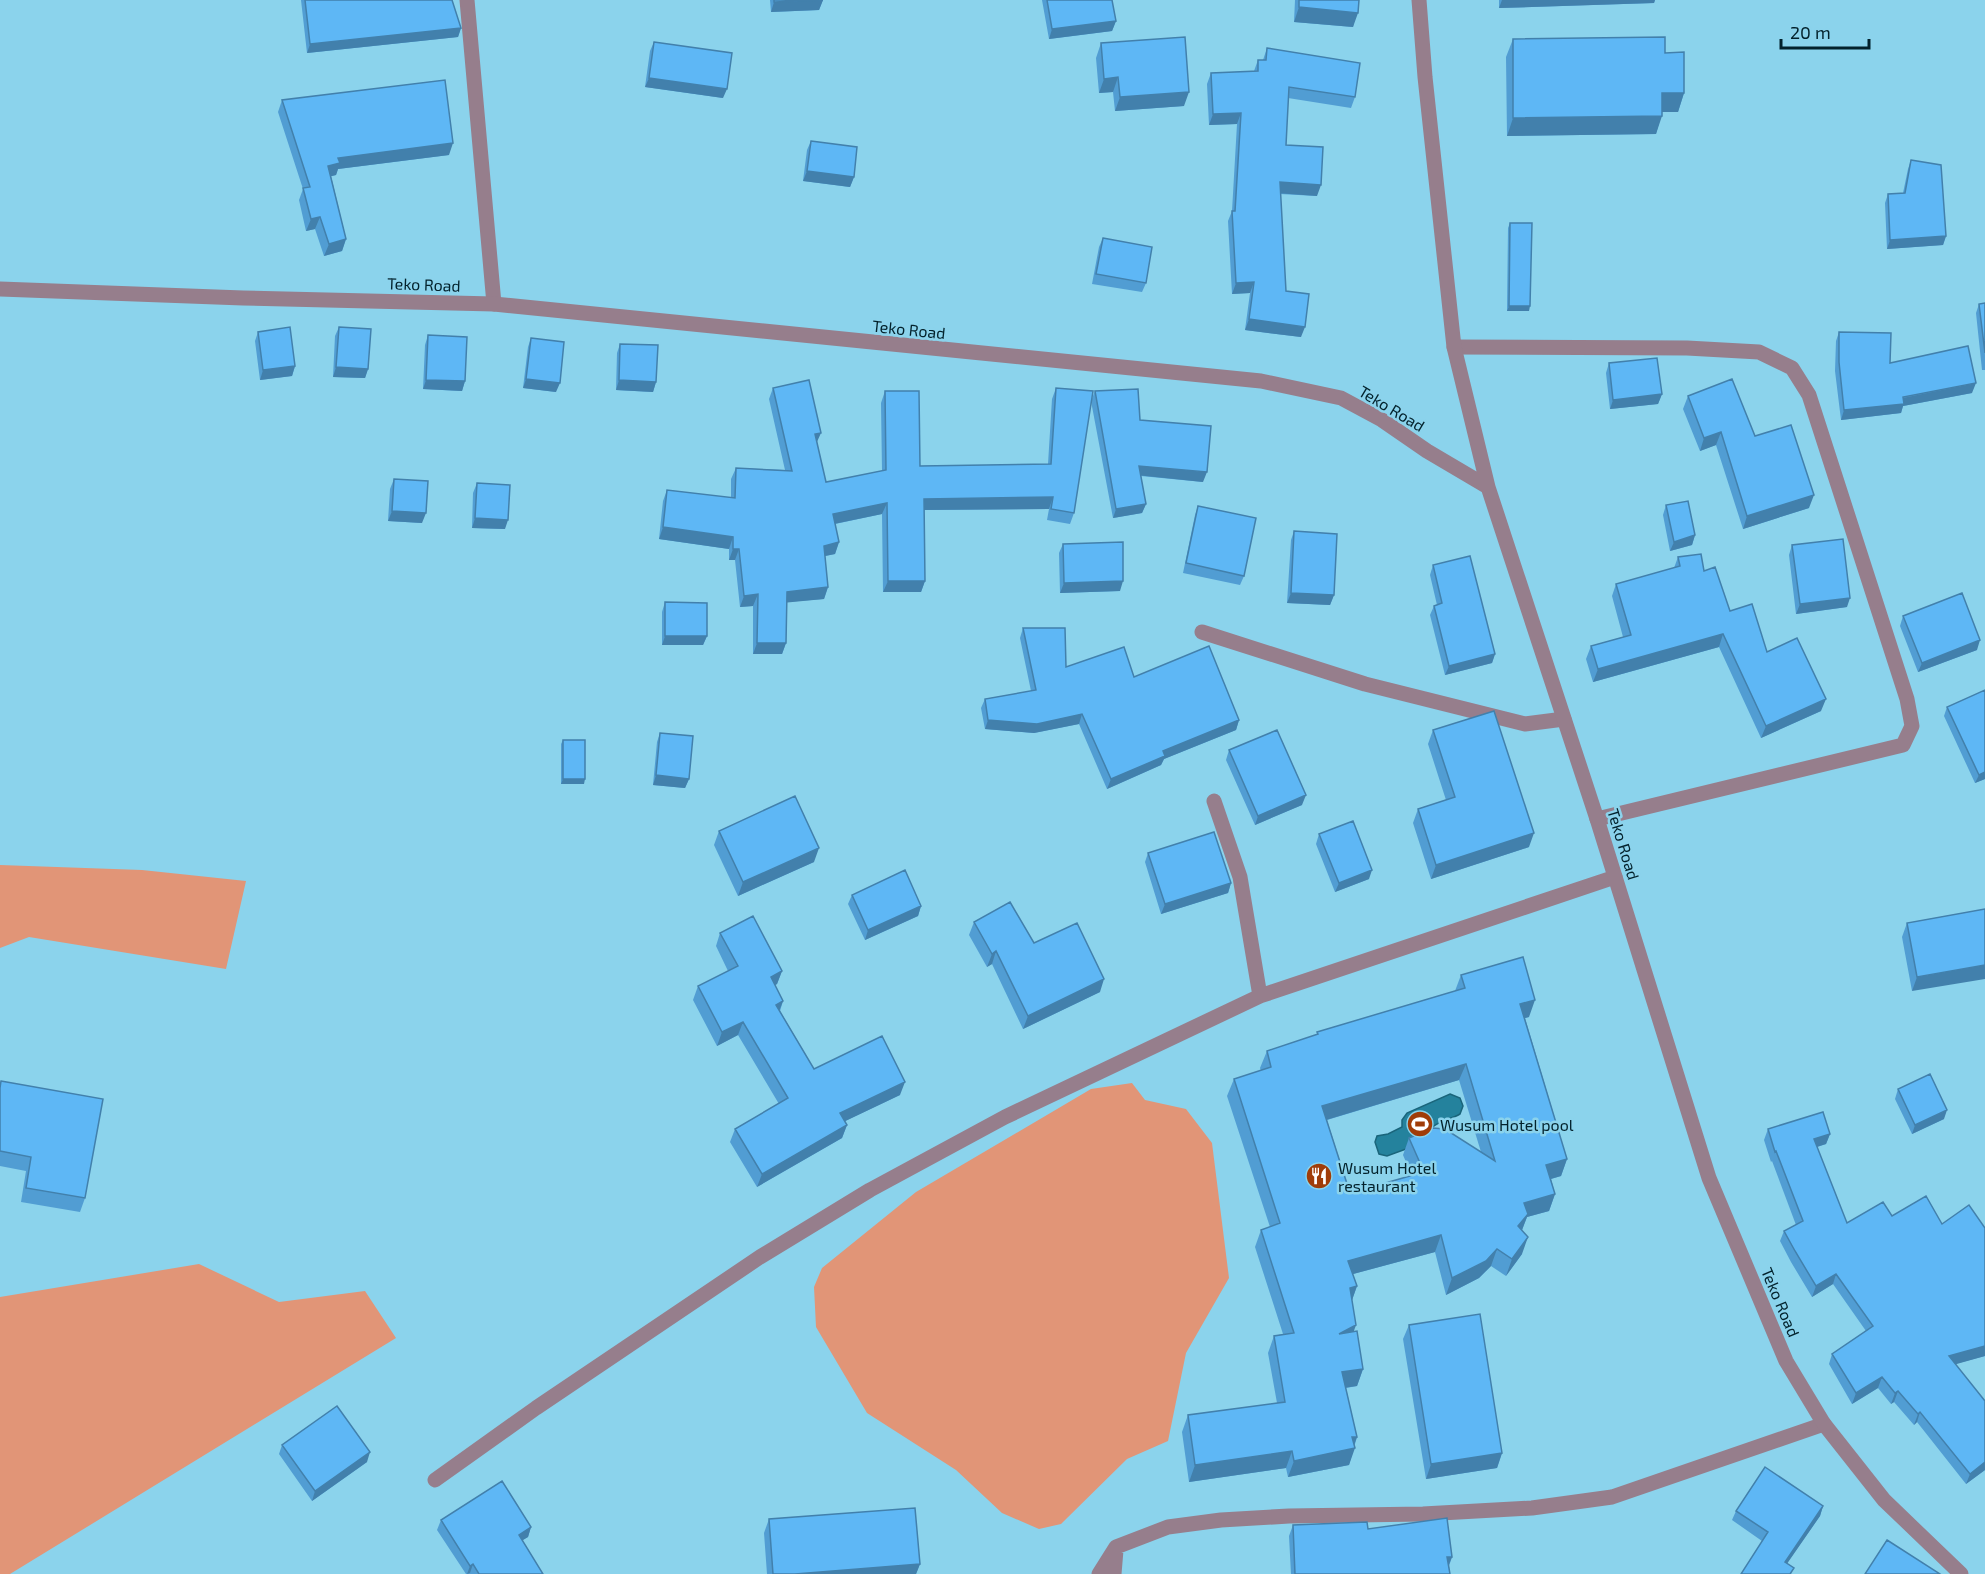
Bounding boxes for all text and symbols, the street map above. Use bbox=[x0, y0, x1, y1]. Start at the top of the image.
scale bar bbox=[1781, 12, 1870, 50]
text: 20 m bbox=[1790, 21, 1831, 43]
street label: Teko Road bbox=[387, 273, 461, 295]
street label: Teko Road bbox=[871, 316, 947, 342]
street label: Teko Road bbox=[1356, 381, 1428, 435]
street label: Teko Road bbox=[1604, 806, 1644, 882]
sports icon: Wusum Hotel pool bbox=[1405, 1109, 1435, 1139]
place label: Wusum Hotel pool bbox=[1440, 1115, 1574, 1134]
place label: Wusum Hotel restaurant bbox=[1338, 1158, 1436, 1195]
restaurant icon: Wusum Hotel restaurant bbox=[1304, 1161, 1334, 1191]
street label: Teko Road bbox=[1758, 1264, 1804, 1340]

